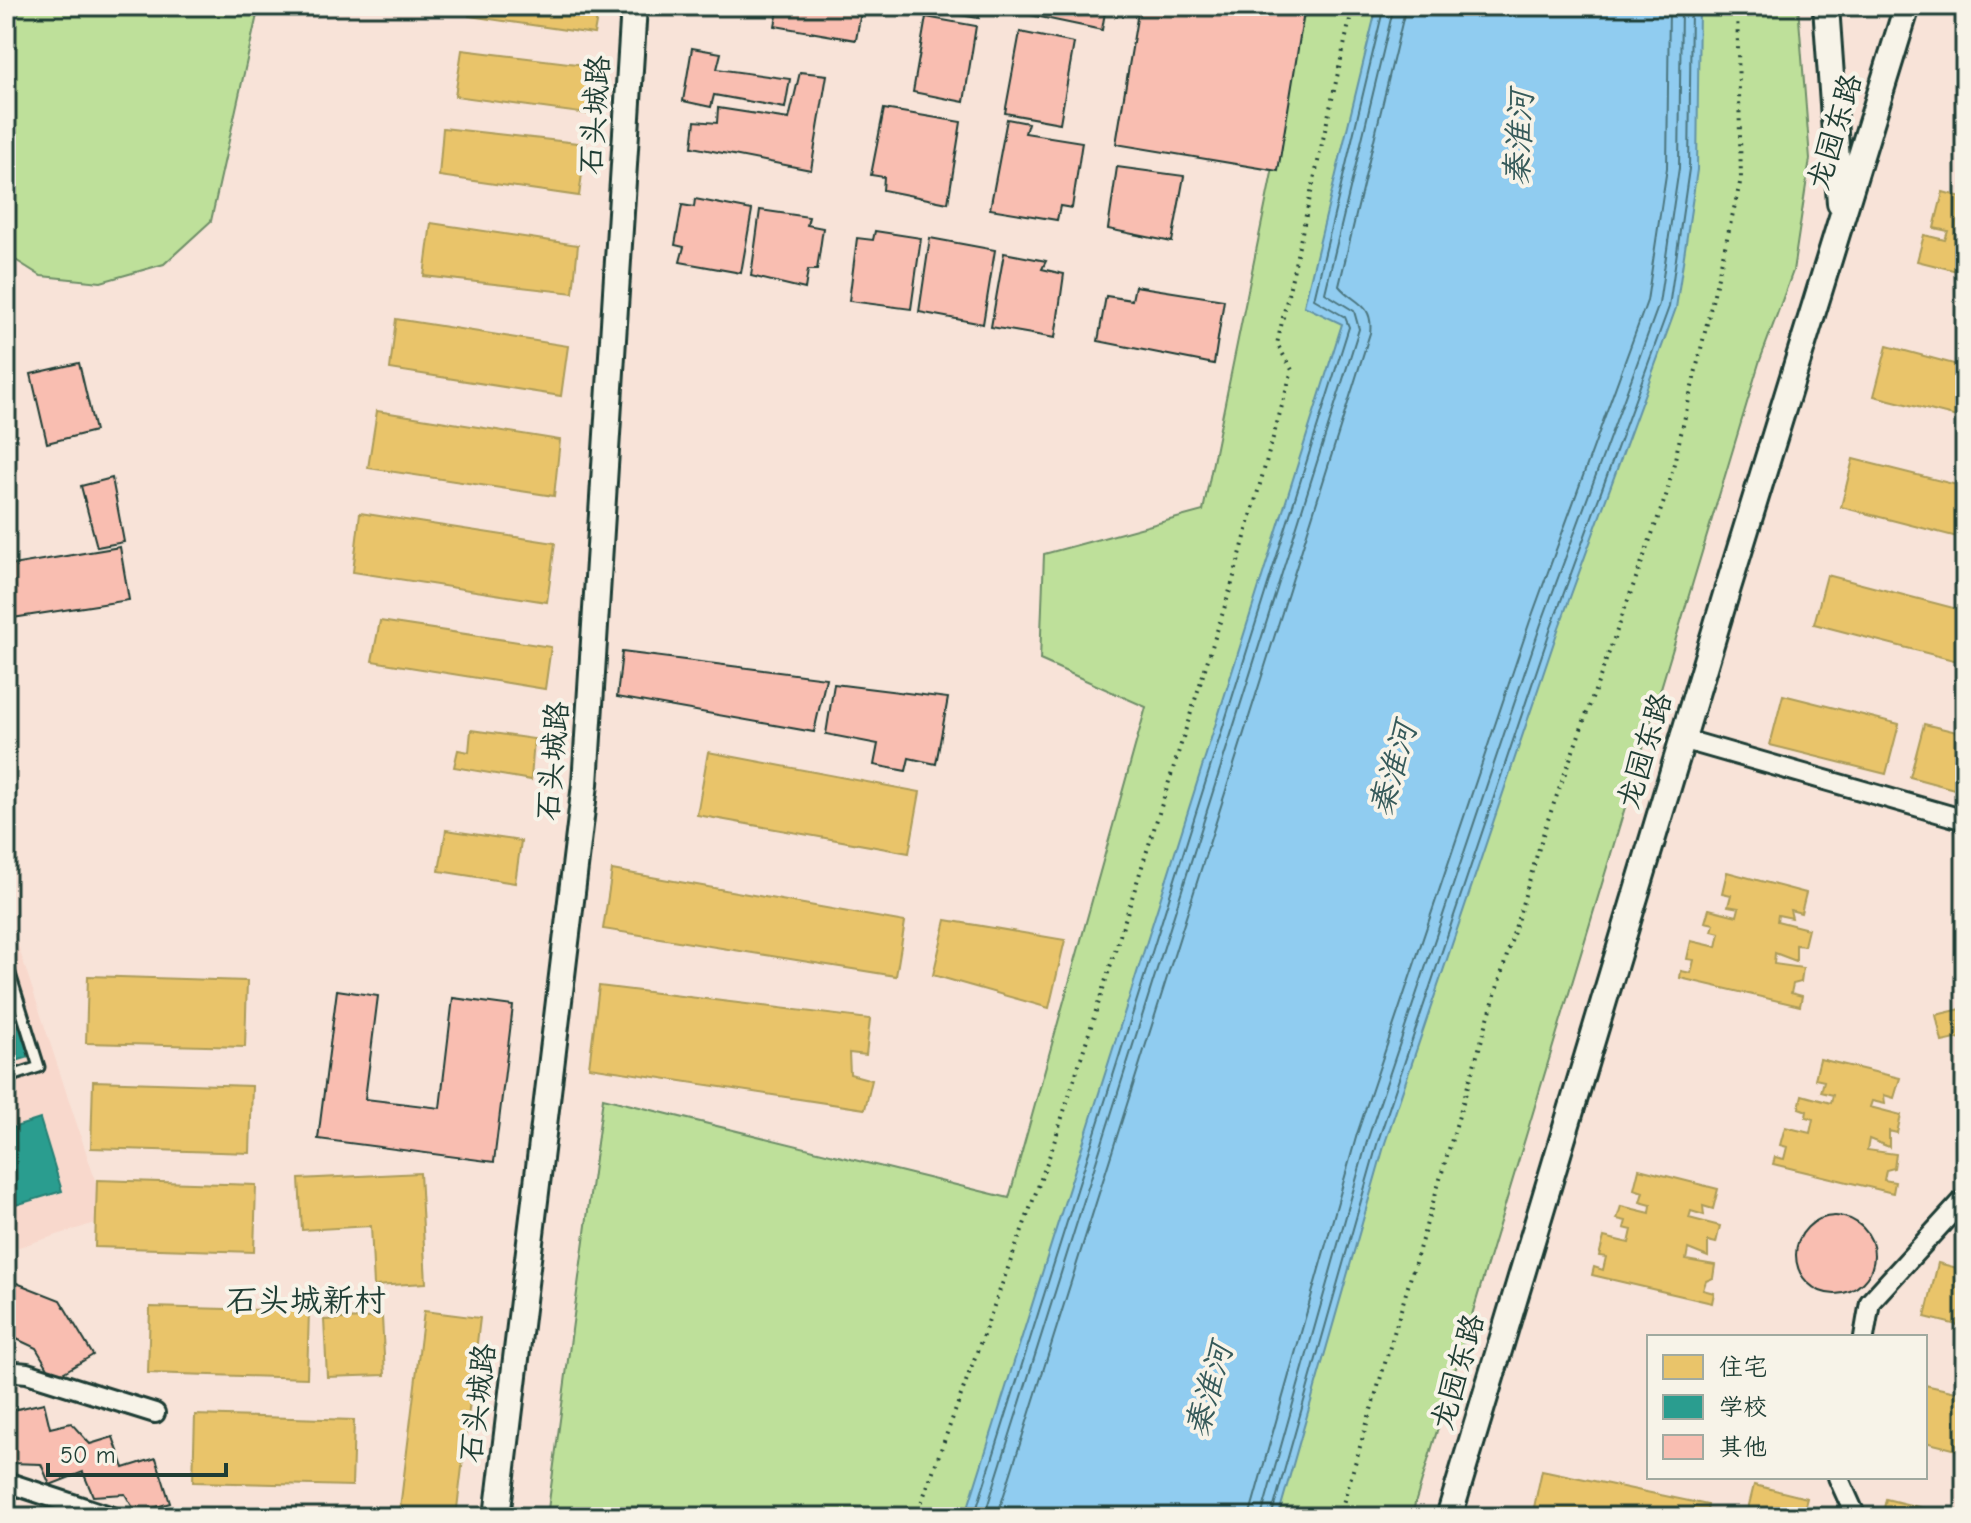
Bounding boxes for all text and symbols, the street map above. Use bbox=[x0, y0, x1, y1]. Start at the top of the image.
street label: 石头城路 bbox=[573, 54, 617, 176]
street label: 龙园东路 bbox=[1801, 70, 1869, 194]
water label: 秦淮河 bbox=[1498, 84, 1540, 187]
street label: 龙园东路 bbox=[1611, 689, 1679, 813]
street label: 石头城路 bbox=[530, 700, 576, 822]
water label: 秦淮河 bbox=[1362, 713, 1425, 820]
district label: 石头城新村 bbox=[226, 1282, 386, 1319]
street label: 龙园东路 bbox=[1425, 1310, 1491, 1434]
water label: 秦淮河 bbox=[1178, 1334, 1241, 1441]
legend bbox=[1647, 1335, 1927, 1479]
street label: 石头城路 bbox=[453, 1341, 503, 1465]
text: 住宅 bbox=[1719, 1353, 1767, 1381]
text: 学校 bbox=[1719, 1393, 1767, 1421]
scale bar bbox=[48, 1427, 226, 1477]
text: 其他 bbox=[1719, 1433, 1767, 1461]
text: 50 m bbox=[60, 1441, 116, 1469]

